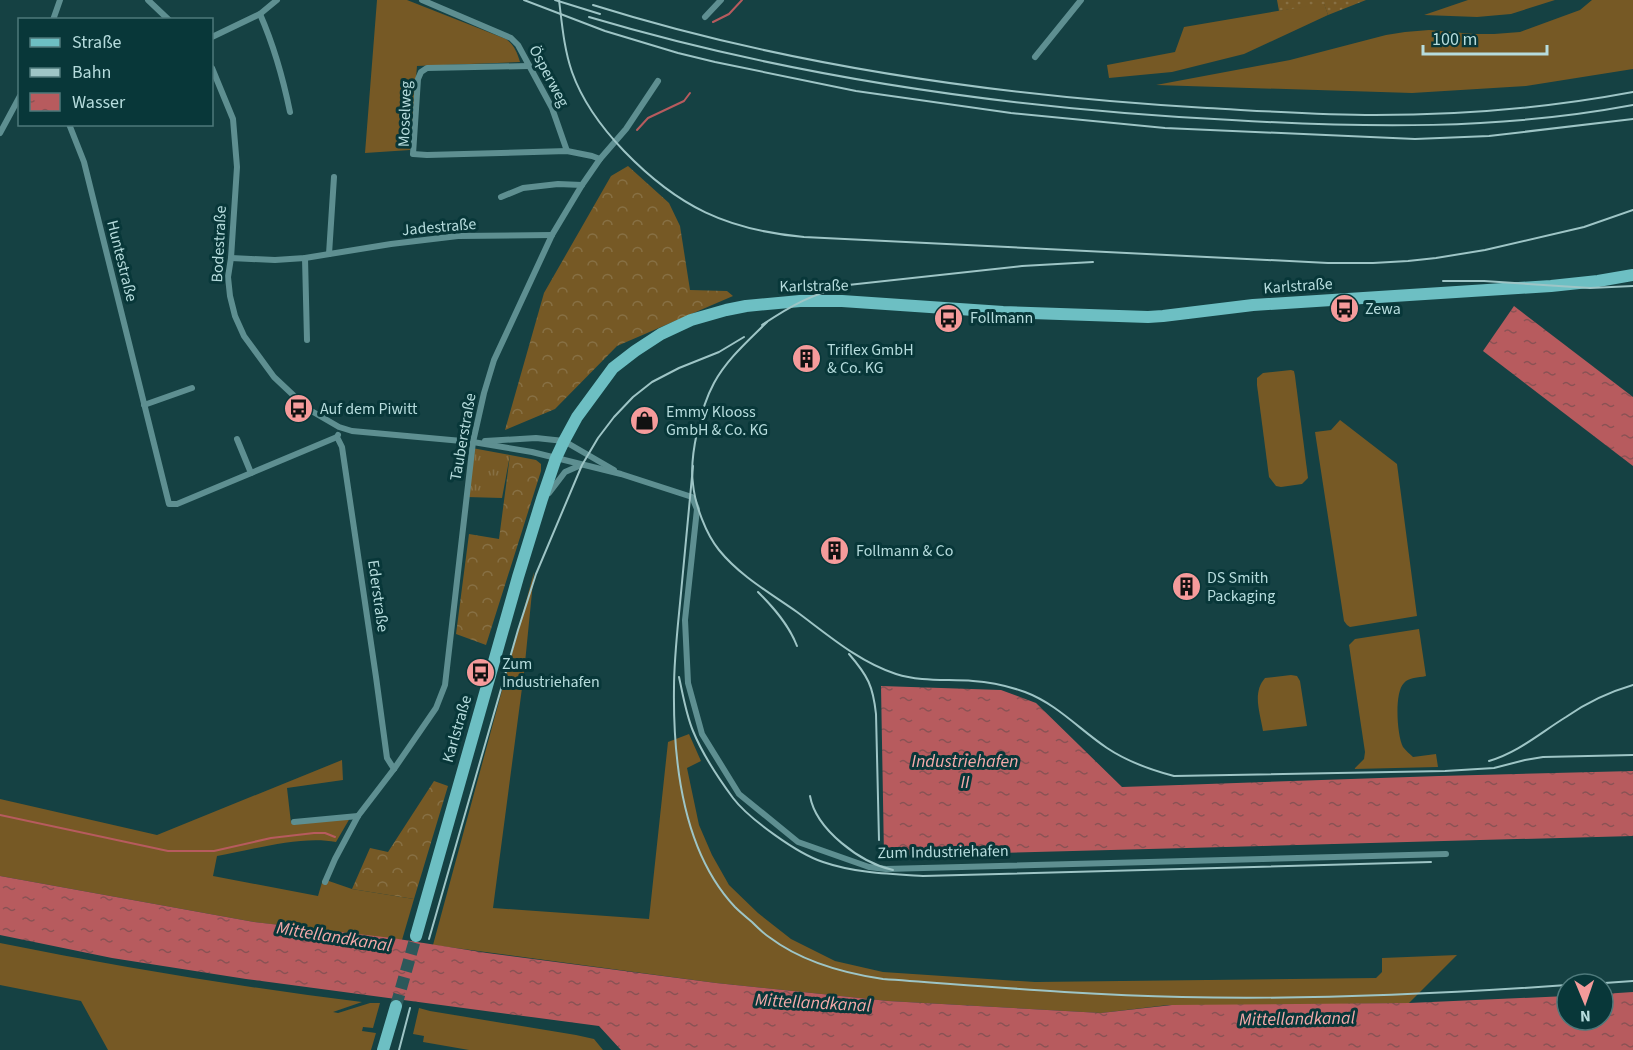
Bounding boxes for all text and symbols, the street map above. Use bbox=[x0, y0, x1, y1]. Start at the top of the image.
legend bbox=[18, 18, 213, 126]
scale bar bbox=[1423, 18, 1548, 56]
text: 100 m bbox=[1432, 27, 1477, 52]
text: Straße bbox=[72, 30, 122, 55]
street label: Ösperweg bbox=[523, 41, 575, 111]
text: Bahn bbox=[72, 60, 111, 85]
street label: Moselweg bbox=[393, 80, 417, 148]
text: Wasser bbox=[72, 90, 126, 115]
street label: Bodestraße bbox=[206, 205, 232, 283]
street label: Jadestraße bbox=[401, 213, 477, 241]
street label: Huntestraße bbox=[101, 218, 143, 304]
street label: Karlstraße bbox=[1263, 273, 1333, 299]
street label: Karlstraße bbox=[779, 274, 849, 298]
bus stop icon: Zewa bbox=[1328, 293, 1360, 325]
place label: Zewa bbox=[1365, 298, 1401, 320]
bus stop icon: Follmann bbox=[933, 302, 965, 334]
place label: Follmann bbox=[970, 307, 1033, 329]
place label: Triflex GmbH & Co. KG bbox=[827, 339, 914, 379]
building icon: Triflex GmbH & Co. KG bbox=[790, 343, 822, 375]
street label: Tauberstraße bbox=[444, 391, 482, 483]
bus stop icon: Auf dem Piwitt bbox=[283, 393, 315, 425]
place label: Auf dem Piwitt bbox=[320, 398, 418, 420]
place label: Emmy Klooss GmbH & Co. KG bbox=[666, 401, 768, 441]
shop icon: Emmy Klooss GmbH & Co. KG bbox=[629, 405, 661, 437]
building icon: Follmann & Co bbox=[819, 535, 851, 567]
place label: Follmann & Co bbox=[856, 540, 953, 562]
street label: Ederstraße bbox=[362, 558, 394, 634]
place label: DS Smith Packaging bbox=[1207, 567, 1275, 607]
building icon: DS Smith Packaging bbox=[1170, 571, 1202, 603]
place label: Zum Industriehafen bbox=[502, 653, 600, 693]
bus stop icon: Zum Industriehafen bbox=[465, 657, 497, 689]
street label: Karlstraße bbox=[437, 693, 477, 765]
water label: Industriehafen II bbox=[911, 749, 1019, 795]
street label: Zum Industriehafen bbox=[877, 840, 1009, 864]
water label: Mittellandkanal bbox=[275, 916, 394, 959]
north arrow bbox=[1555, 972, 1615, 1032]
water label: Mittellandkanal bbox=[754, 987, 872, 1019]
water label: Mittellandkanal bbox=[1239, 1005, 1356, 1033]
text: N bbox=[1580, 1005, 1591, 1027]

